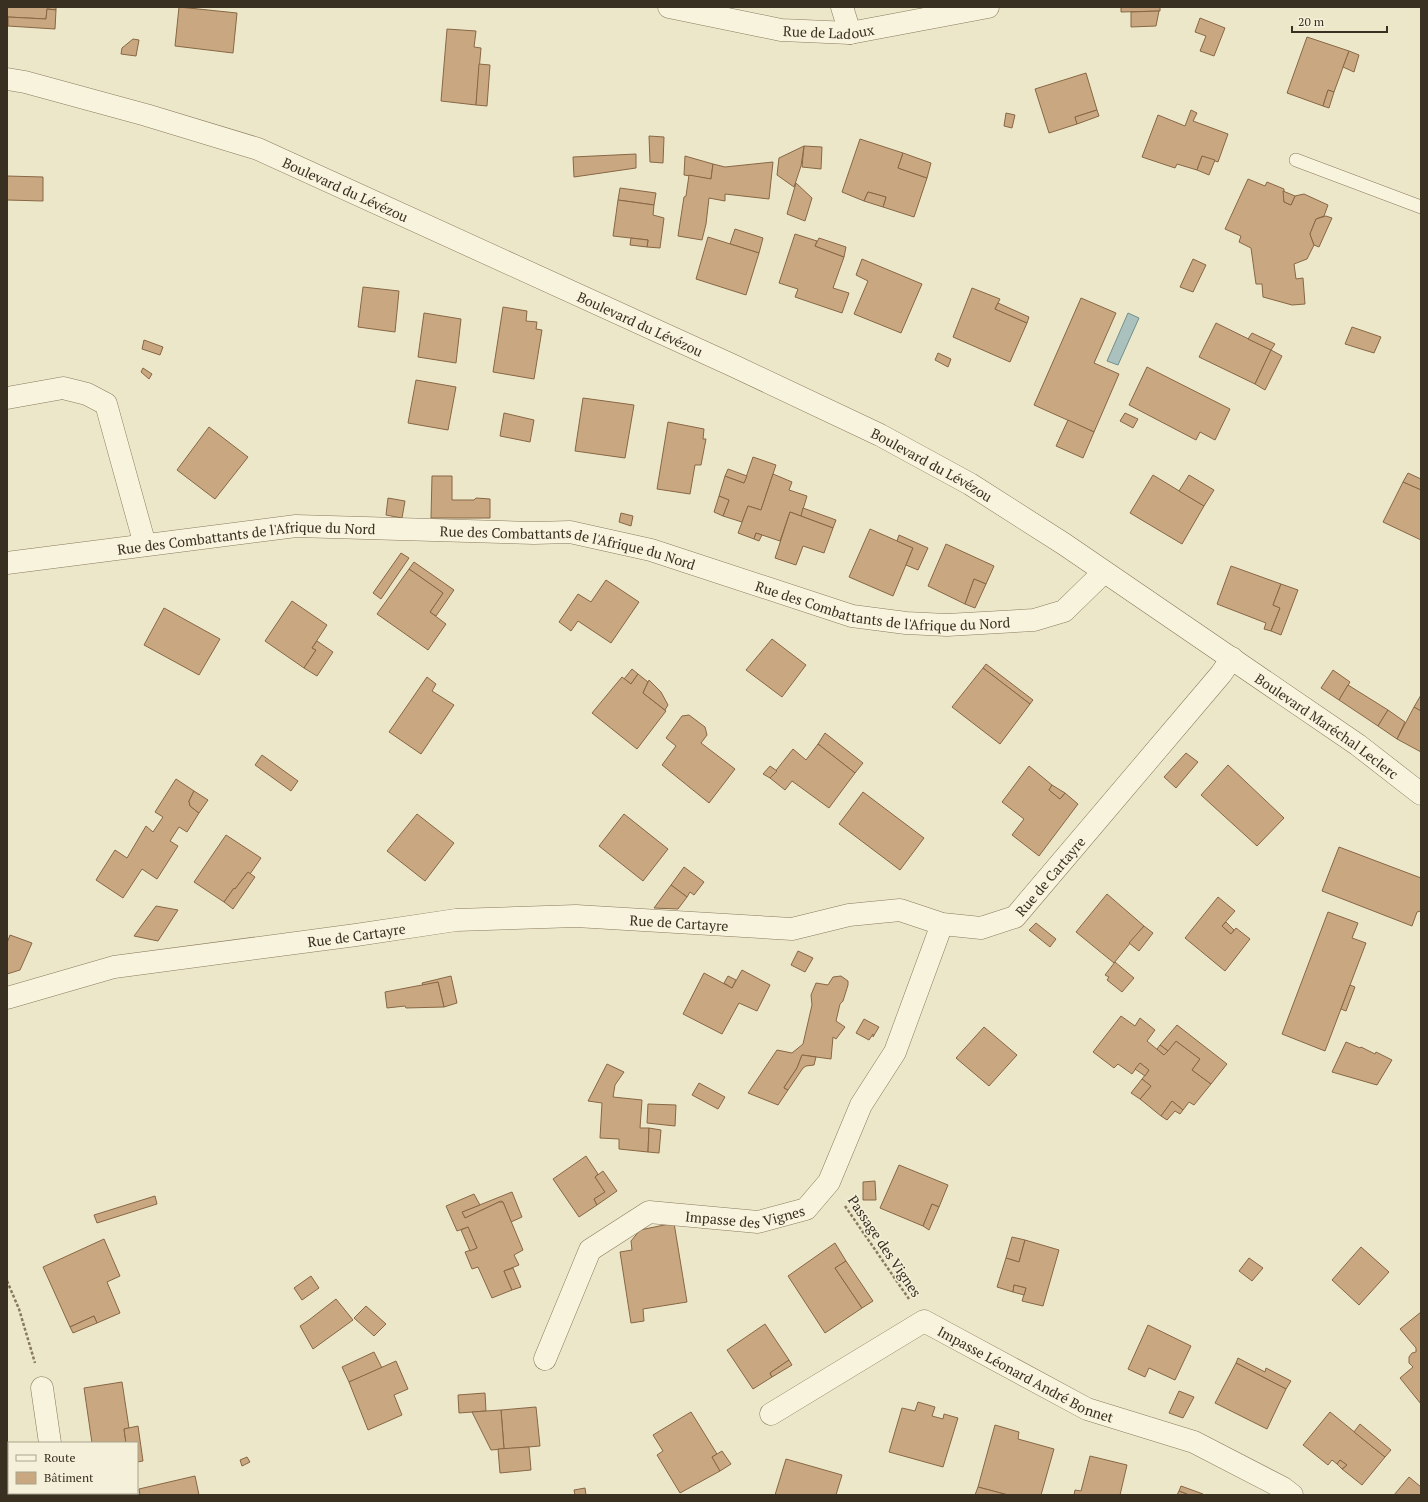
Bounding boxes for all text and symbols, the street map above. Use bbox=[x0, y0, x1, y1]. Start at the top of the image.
scale bar bbox=[1292, 8, 1387, 34]
text: 20 m bbox=[1298, 14, 1325, 29]
street label: Rue de Ladoux bbox=[783, 19, 876, 43]
street label: Boulevard du Lévézou bbox=[280, 152, 411, 226]
street label: Boulevard du Lévézou bbox=[575, 286, 706, 360]
street label: Boulevard du Lévézou bbox=[868, 423, 996, 506]
street label: Rue des Combattants de l'Afrique du Nord bbox=[116, 516, 376, 558]
street label: Rue des Combattants de l'Afrique du Nord bbox=[439, 521, 698, 574]
street label: Rue des Combattants de l'Afrique du Nord bbox=[753, 575, 1011, 635]
street label: Boulevard Maréchal Leclerc bbox=[1252, 668, 1403, 783]
street label: Rue de Cartayre bbox=[1011, 832, 1089, 920]
street label: Rue de Cartayre bbox=[629, 910, 729, 935]
street label: Rue de Cartayre bbox=[306, 918, 407, 951]
street label: Passage des Vignes bbox=[844, 1191, 926, 1301]
street label: Impasse des Vignes bbox=[684, 1200, 807, 1232]
street label: Impasse Léonard André Bonnet bbox=[935, 1321, 1117, 1426]
legend bbox=[8, 1442, 138, 1494]
text: Route bbox=[44, 1450, 75, 1465]
text: Bâtiment bbox=[44, 1470, 94, 1485]

